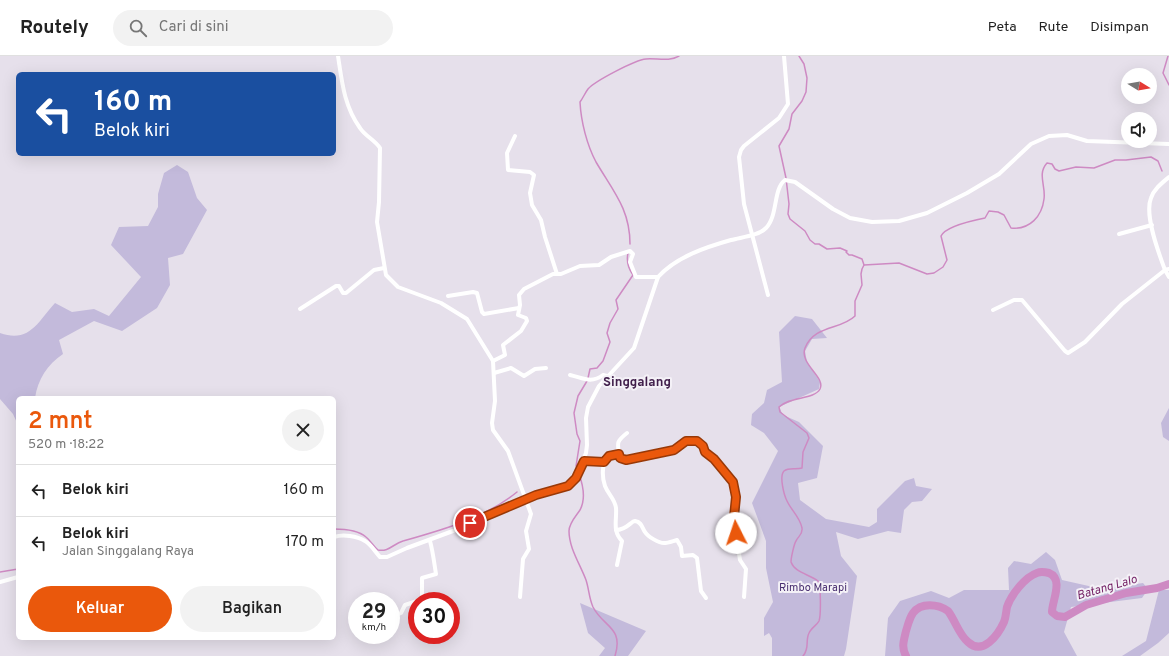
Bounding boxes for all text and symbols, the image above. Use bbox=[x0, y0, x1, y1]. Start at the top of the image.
search box bbox=[113, 10, 393, 46]
text: Routely bbox=[20, 16, 89, 40]
icon: search bbox=[127, 17, 149, 39]
text: Cari di sini bbox=[159, 18, 229, 37]
text: Peta bbox=[988, 19, 1017, 36]
text: Rute bbox=[1039, 19, 1068, 36]
text: Disimpan bbox=[1090, 19, 1149, 36]
north arrow bbox=[1121, 68, 1157, 104]
map controls bbox=[1121, 68, 1157, 148]
text: 160 m bbox=[94, 85, 172, 121]
icon: left bbox=[28, 88, 80, 140]
button: sound bbox=[1121, 112, 1157, 148]
text: Belok kiri bbox=[94, 120, 170, 143]
district label: Singgalang bbox=[603, 375, 671, 391]
text: 2 mnt bbox=[28, 407, 92, 437]
button: close bbox=[282, 409, 324, 451]
text: 520 m · 18:22 bbox=[28, 437, 104, 453]
icon: left bbox=[28, 480, 50, 502]
text: Belok kiri bbox=[62, 481, 129, 500]
text: 160 m bbox=[284, 481, 324, 500]
pin bbox=[453, 506, 487, 540]
icon: arrive bbox=[459, 512, 481, 534]
position arrow bbox=[715, 512, 757, 554]
text: Belok kiri bbox=[62, 525, 129, 544]
icon: left bbox=[28, 532, 50, 554]
text: 170 m bbox=[285, 533, 324, 552]
text: Jalan Singgalang Raya bbox=[62, 544, 194, 560]
water label: Batang Lalo bbox=[1075, 572, 1140, 604]
park label: Rimbo Marapi bbox=[779, 581, 847, 595]
button: Keluar bbox=[28, 586, 172, 632]
button: Bagikan bbox=[180, 586, 324, 632]
speed limit sign: 30 bbox=[408, 592, 460, 644]
text: 29 bbox=[362, 600, 386, 626]
text: km/h bbox=[362, 621, 386, 634]

